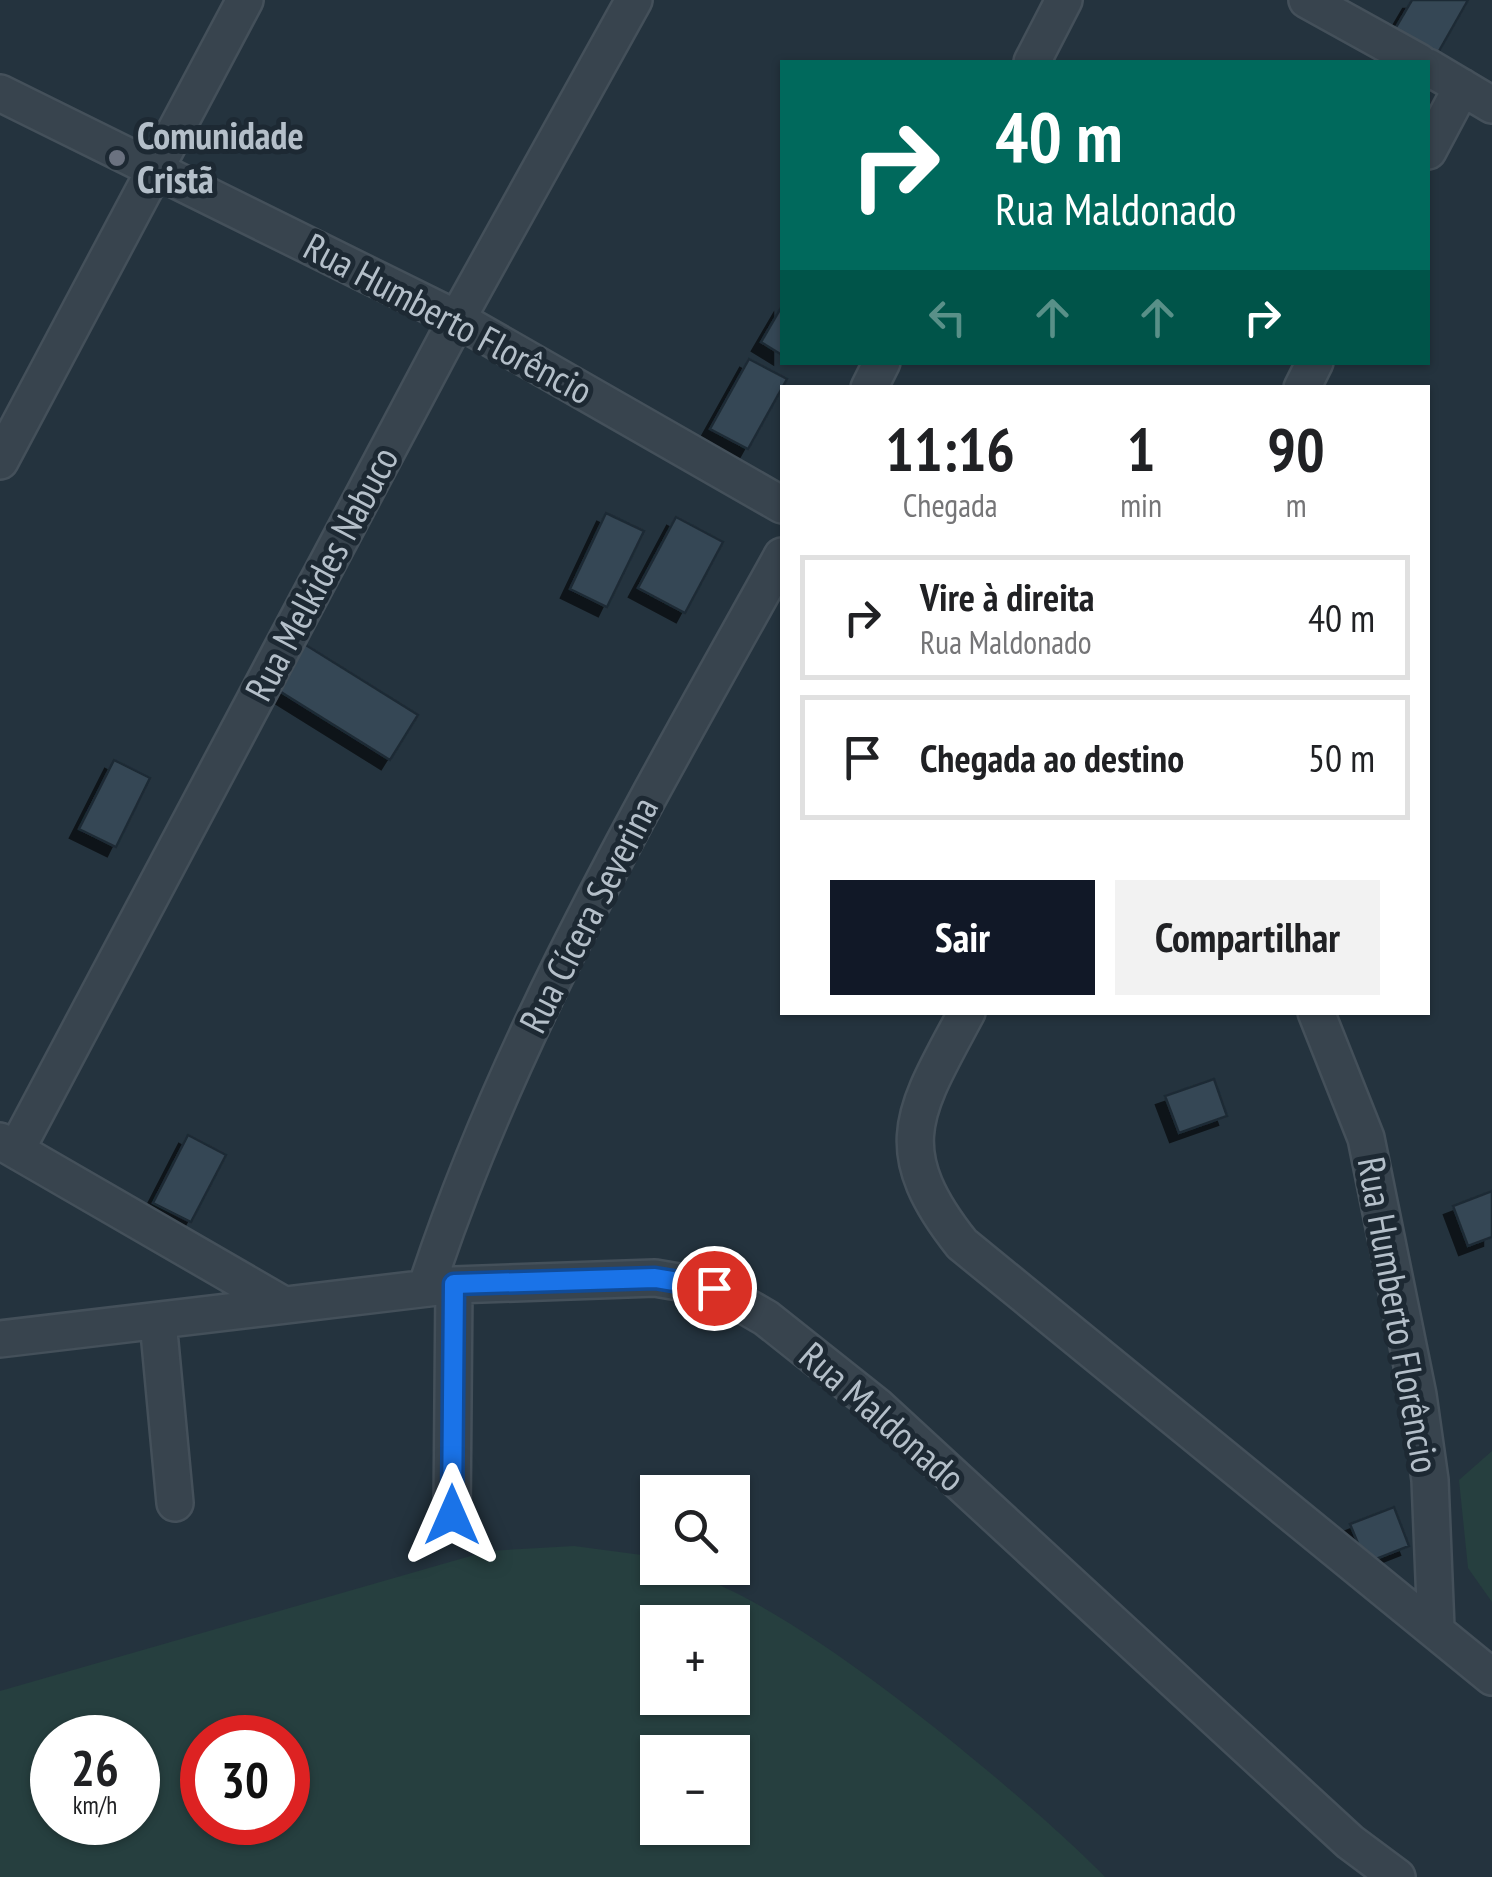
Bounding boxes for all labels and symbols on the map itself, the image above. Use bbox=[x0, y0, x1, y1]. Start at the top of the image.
place label: Comunidade Cristã bbox=[137, 110, 304, 203]
marker: Comunidade Cristã bbox=[106, 147, 128, 169]
street label: Rua Humberto Florêncio bbox=[296, 221, 601, 414]
street label: Rua Melkides Nabuco bbox=[233, 438, 408, 709]
street label: Rua Cícera Severina bbox=[507, 788, 668, 1040]
street label: Rua Humberto Florêncio bbox=[1348, 1153, 1451, 1476]
pin bbox=[672, 1246, 757, 1331]
street label: Rua Maldonado bbox=[790, 1331, 976, 1501]
position arrow bbox=[400, 1463, 504, 1567]
speed limit sign: 30 bbox=[180, 1715, 310, 1845]

